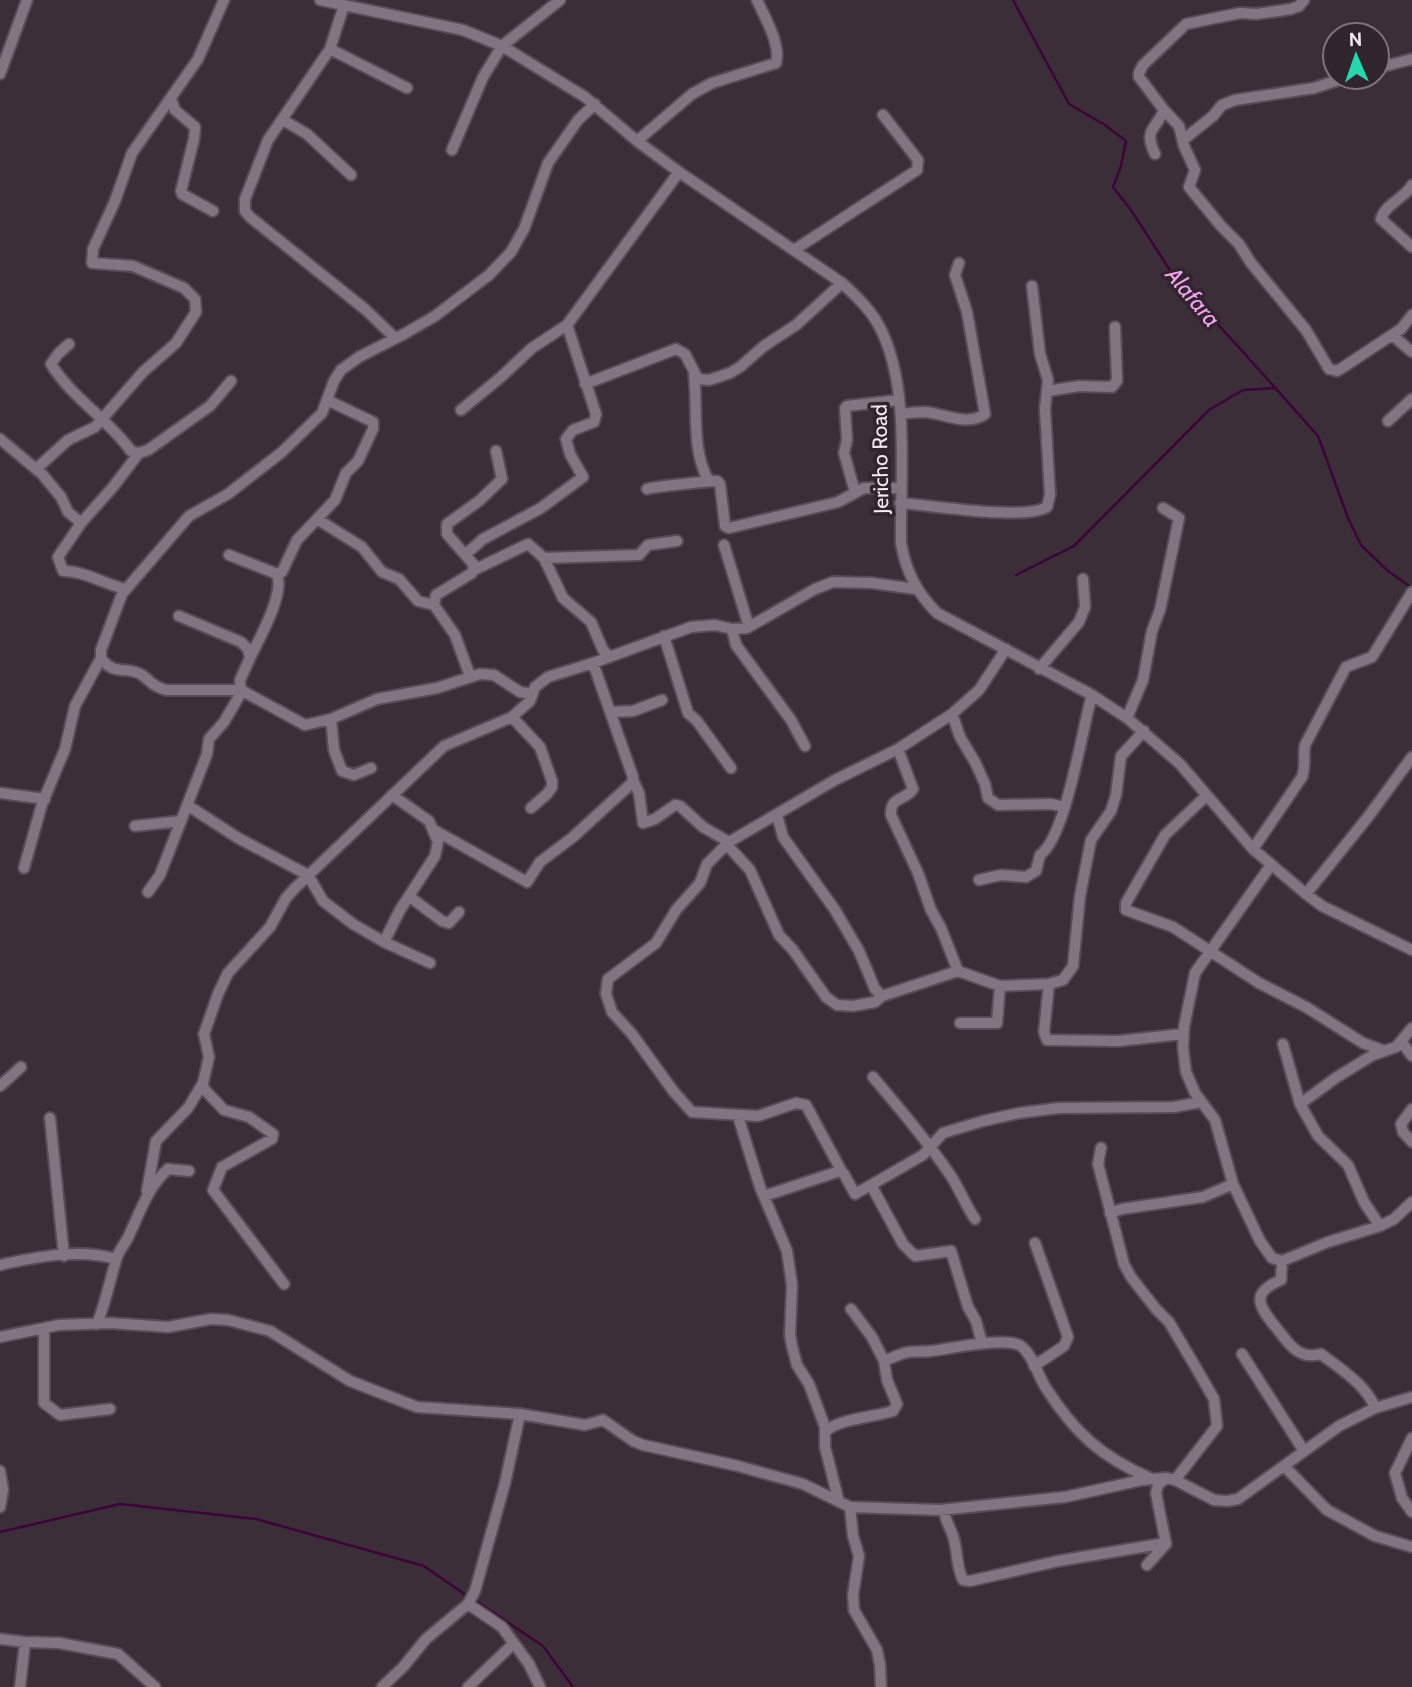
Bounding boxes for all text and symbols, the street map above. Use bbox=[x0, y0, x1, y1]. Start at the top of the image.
north arrow bbox=[1321, 21, 1391, 91]
text: N bbox=[1348, 28, 1363, 51]
water label: Alafara bbox=[1159, 261, 1226, 333]
street label: Jericho Road bbox=[867, 404, 893, 515]

